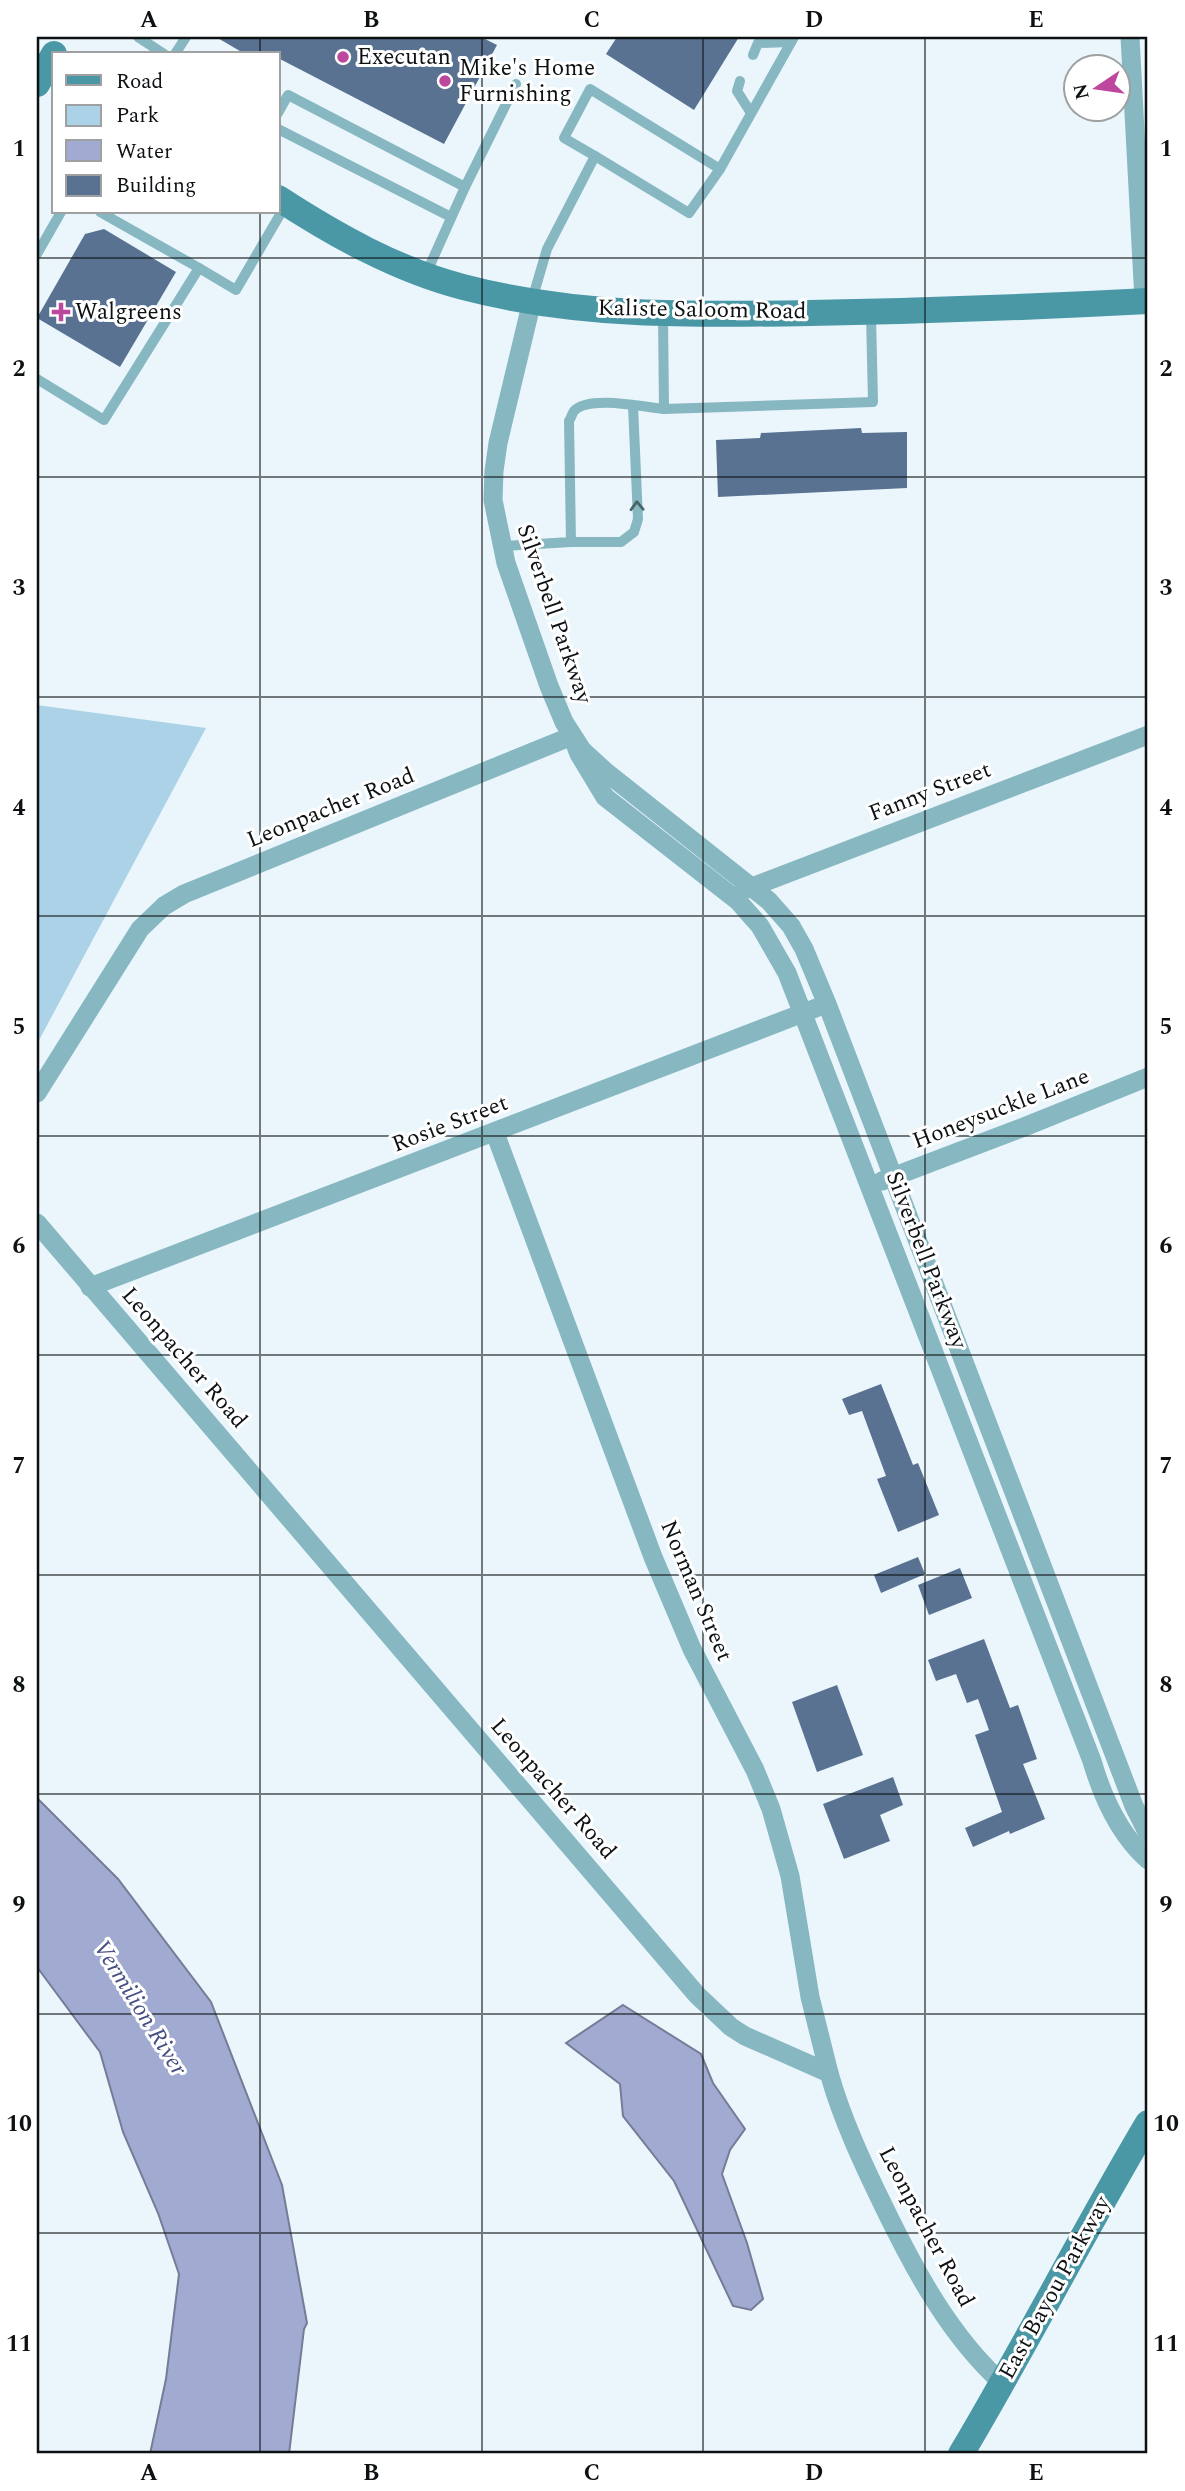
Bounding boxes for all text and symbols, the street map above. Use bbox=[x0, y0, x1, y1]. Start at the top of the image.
text: A bbox=[140, 3, 158, 38]
text: B bbox=[363, 3, 379, 38]
text: C bbox=[584, 3, 600, 38]
text: D bbox=[805, 3, 823, 38]
text: E bbox=[1028, 3, 1044, 38]
place label: Executan bbox=[357, 40, 451, 75]
marker: Executan bbox=[335, 49, 351, 65]
place label: Mike's Home Furnishing bbox=[459, 51, 595, 112]
legend bbox=[52, 52, 280, 214]
north arrow bbox=[1062, 52, 1132, 122]
text: Road bbox=[116, 66, 163, 98]
marker: Mike's Home Furnishing bbox=[437, 73, 453, 89]
text: N bbox=[1066, 81, 1098, 102]
text: Park bbox=[116, 100, 160, 132]
text: 1 bbox=[13, 132, 25, 167]
text: 1 bbox=[1160, 132, 1172, 167]
text: Water bbox=[116, 136, 172, 168]
text: Building bbox=[116, 170, 196, 202]
street label: Kaliste Saloom Road bbox=[597, 291, 807, 329]
place label: Walgreens bbox=[75, 295, 182, 330]
marker: Walgreens bbox=[53, 304, 69, 320]
text: 2 bbox=[13, 352, 26, 387]
text: 2 bbox=[1160, 352, 1173, 387]
one-way arrow bbox=[629, 500, 645, 511]
street label: Silverbell Parkway bbox=[507, 520, 601, 709]
text: 3 bbox=[13, 571, 26, 606]
text: 3 bbox=[1160, 571, 1173, 606]
street label: Fanny Street bbox=[864, 753, 996, 831]
street label: Leonpacher Road bbox=[242, 758, 420, 858]
text: 4 bbox=[13, 791, 26, 826]
text: 4 bbox=[1160, 791, 1173, 826]
text: 5 bbox=[13, 1010, 25, 1045]
text: 5 bbox=[1160, 1010, 1172, 1045]
street label: Honeysuckle Lane bbox=[907, 1059, 1095, 1159]
street label: Rosie Street bbox=[387, 1086, 513, 1162]
street label: Silverbell Parkway bbox=[876, 1166, 976, 1355]
text: 6 bbox=[13, 1229, 26, 1264]
text: 6 bbox=[1160, 1229, 1173, 1264]
street label: Leonpacher Road bbox=[112, 1279, 256, 1437]
text: 7 bbox=[13, 1449, 25, 1484]
text: 7 bbox=[1160, 1449, 1172, 1484]
street label: Norman Street bbox=[651, 1515, 741, 1667]
text: 8 bbox=[13, 1668, 25, 1703]
text: 8 bbox=[1160, 1668, 1172, 1703]
street label: Leonpacher Road bbox=[481, 1710, 625, 1868]
text: 9 bbox=[13, 1888, 26, 1923]
text: 9 bbox=[1160, 1888, 1173, 1923]
water label: Vermilion River bbox=[84, 1933, 196, 2083]
text: 10 bbox=[6, 2107, 32, 2142]
text: 10 bbox=[1153, 2107, 1179, 2142]
street label: Leonpacher Road bbox=[869, 2140, 983, 2314]
street label: East Bayou Parkway bbox=[990, 2189, 1120, 2386]
text: 11 bbox=[6, 2327, 32, 2362]
text: 11 bbox=[1153, 2327, 1179, 2362]
text: A bbox=[140, 2456, 158, 2491]
text: B bbox=[363, 2456, 379, 2491]
text: C bbox=[584, 2456, 600, 2491]
text: D bbox=[805, 2456, 823, 2491]
text: E bbox=[1028, 2456, 1044, 2491]

